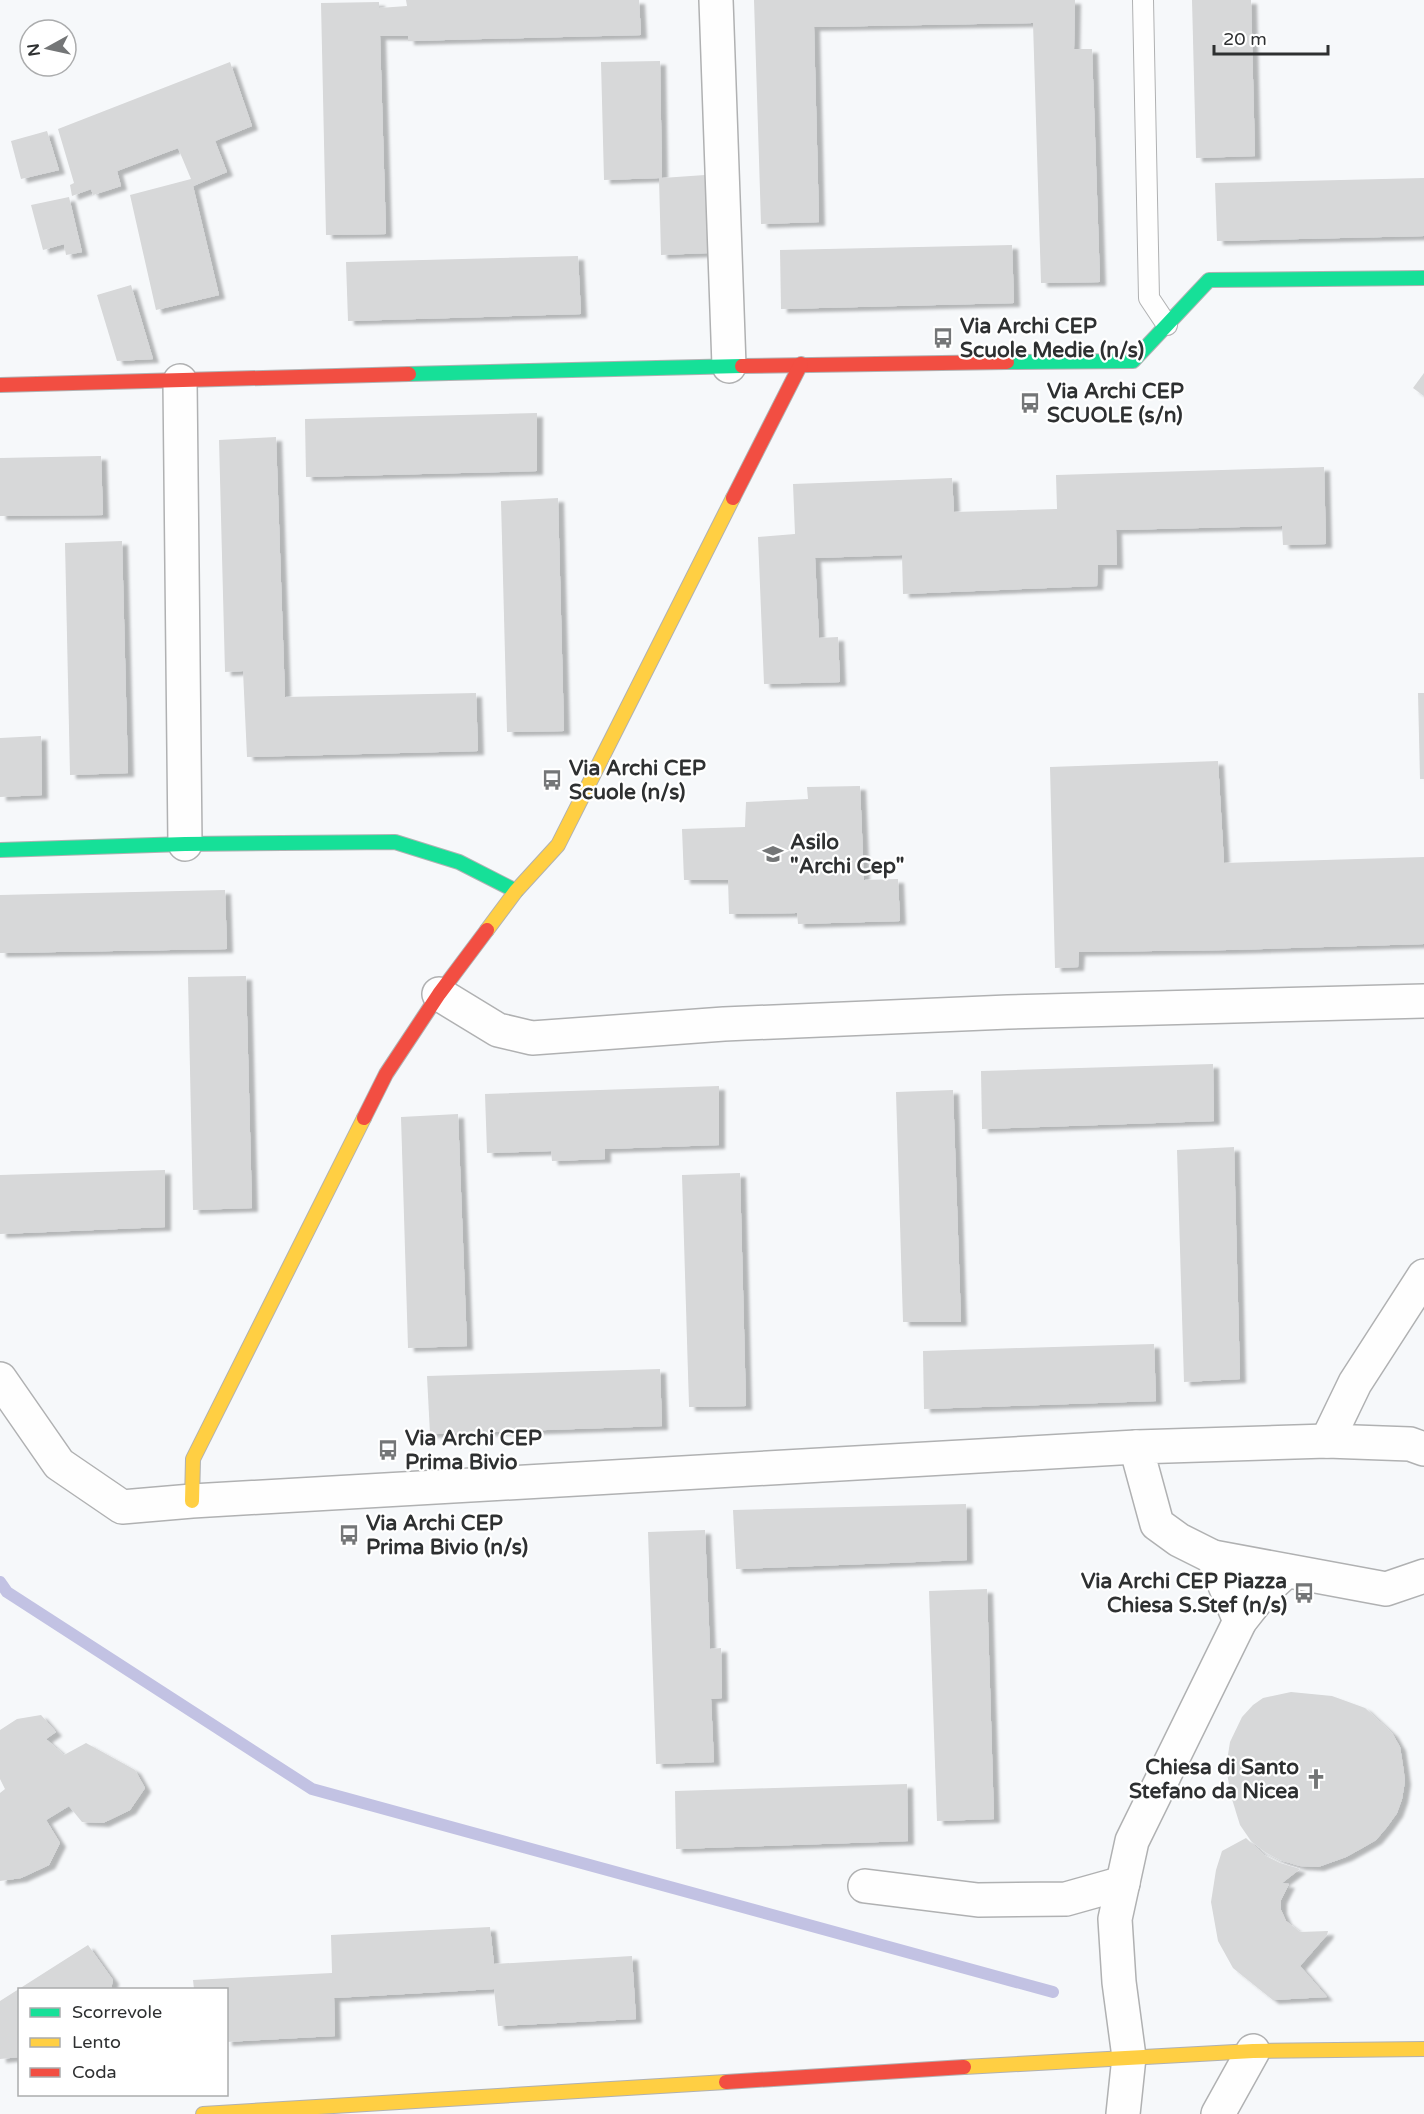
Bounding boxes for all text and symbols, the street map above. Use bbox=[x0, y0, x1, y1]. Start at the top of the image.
north arrow bbox=[18, 18, 78, 78]
scale bar bbox=[1214, 18, 1328, 56]
text: 20 m bbox=[1223, 28, 1267, 50]
text: N bbox=[23, 42, 45, 58]
place label: Via Archi CEP Scuole Medie (n/s) bbox=[960, 314, 1144, 363]
bus stop icon: Via Archi CEP Scuole Medie (n/s) bbox=[931, 326, 955, 350]
place label: Via Archi CEP SCUOLE (s/n) bbox=[1047, 379, 1184, 428]
bus stop icon: Via Archi CEP SCUOLE (s/n) bbox=[1018, 391, 1042, 415]
place label: Via Archi CEP Scuole (n/s) bbox=[569, 756, 706, 805]
bus stop icon: Via Archi CEP Scuole (n/s) bbox=[540, 768, 564, 792]
place label: Asilo "Archi Cep" bbox=[790, 830, 904, 879]
school or university icon: Asilo "Archi Cep" bbox=[761, 842, 785, 866]
place label: Via Archi CEP Prima Bivio bbox=[405, 1426, 542, 1475]
bus stop icon: Via Archi CEP Prima Bivio bbox=[376, 1438, 400, 1462]
place label: Via Archi CEP Prima Bivio (n/s) bbox=[366, 1511, 528, 1560]
bus stop icon: Via Archi CEP Prima Bivio (n/s) bbox=[337, 1523, 361, 1547]
place label: Via Archi CEP Piazza Chiesa S.Stef (n/s) bbox=[1081, 1569, 1287, 1618]
bus stop icon: Via Archi CEP Piazza Chiesa S.Stef (n/s) bbox=[1292, 1581, 1316, 1605]
place label: Chiesa di Santo Stefano da Nicea bbox=[1129, 1755, 1299, 1804]
church icon: Chiesa di Santo Stefano da Nicea bbox=[1304, 1767, 1328, 1791]
legend bbox=[18, 1988, 228, 2096]
text: Scorrevole bbox=[72, 2001, 162, 2023]
text: Lento bbox=[72, 2031, 121, 2053]
text: Coda bbox=[72, 2061, 117, 2083]

